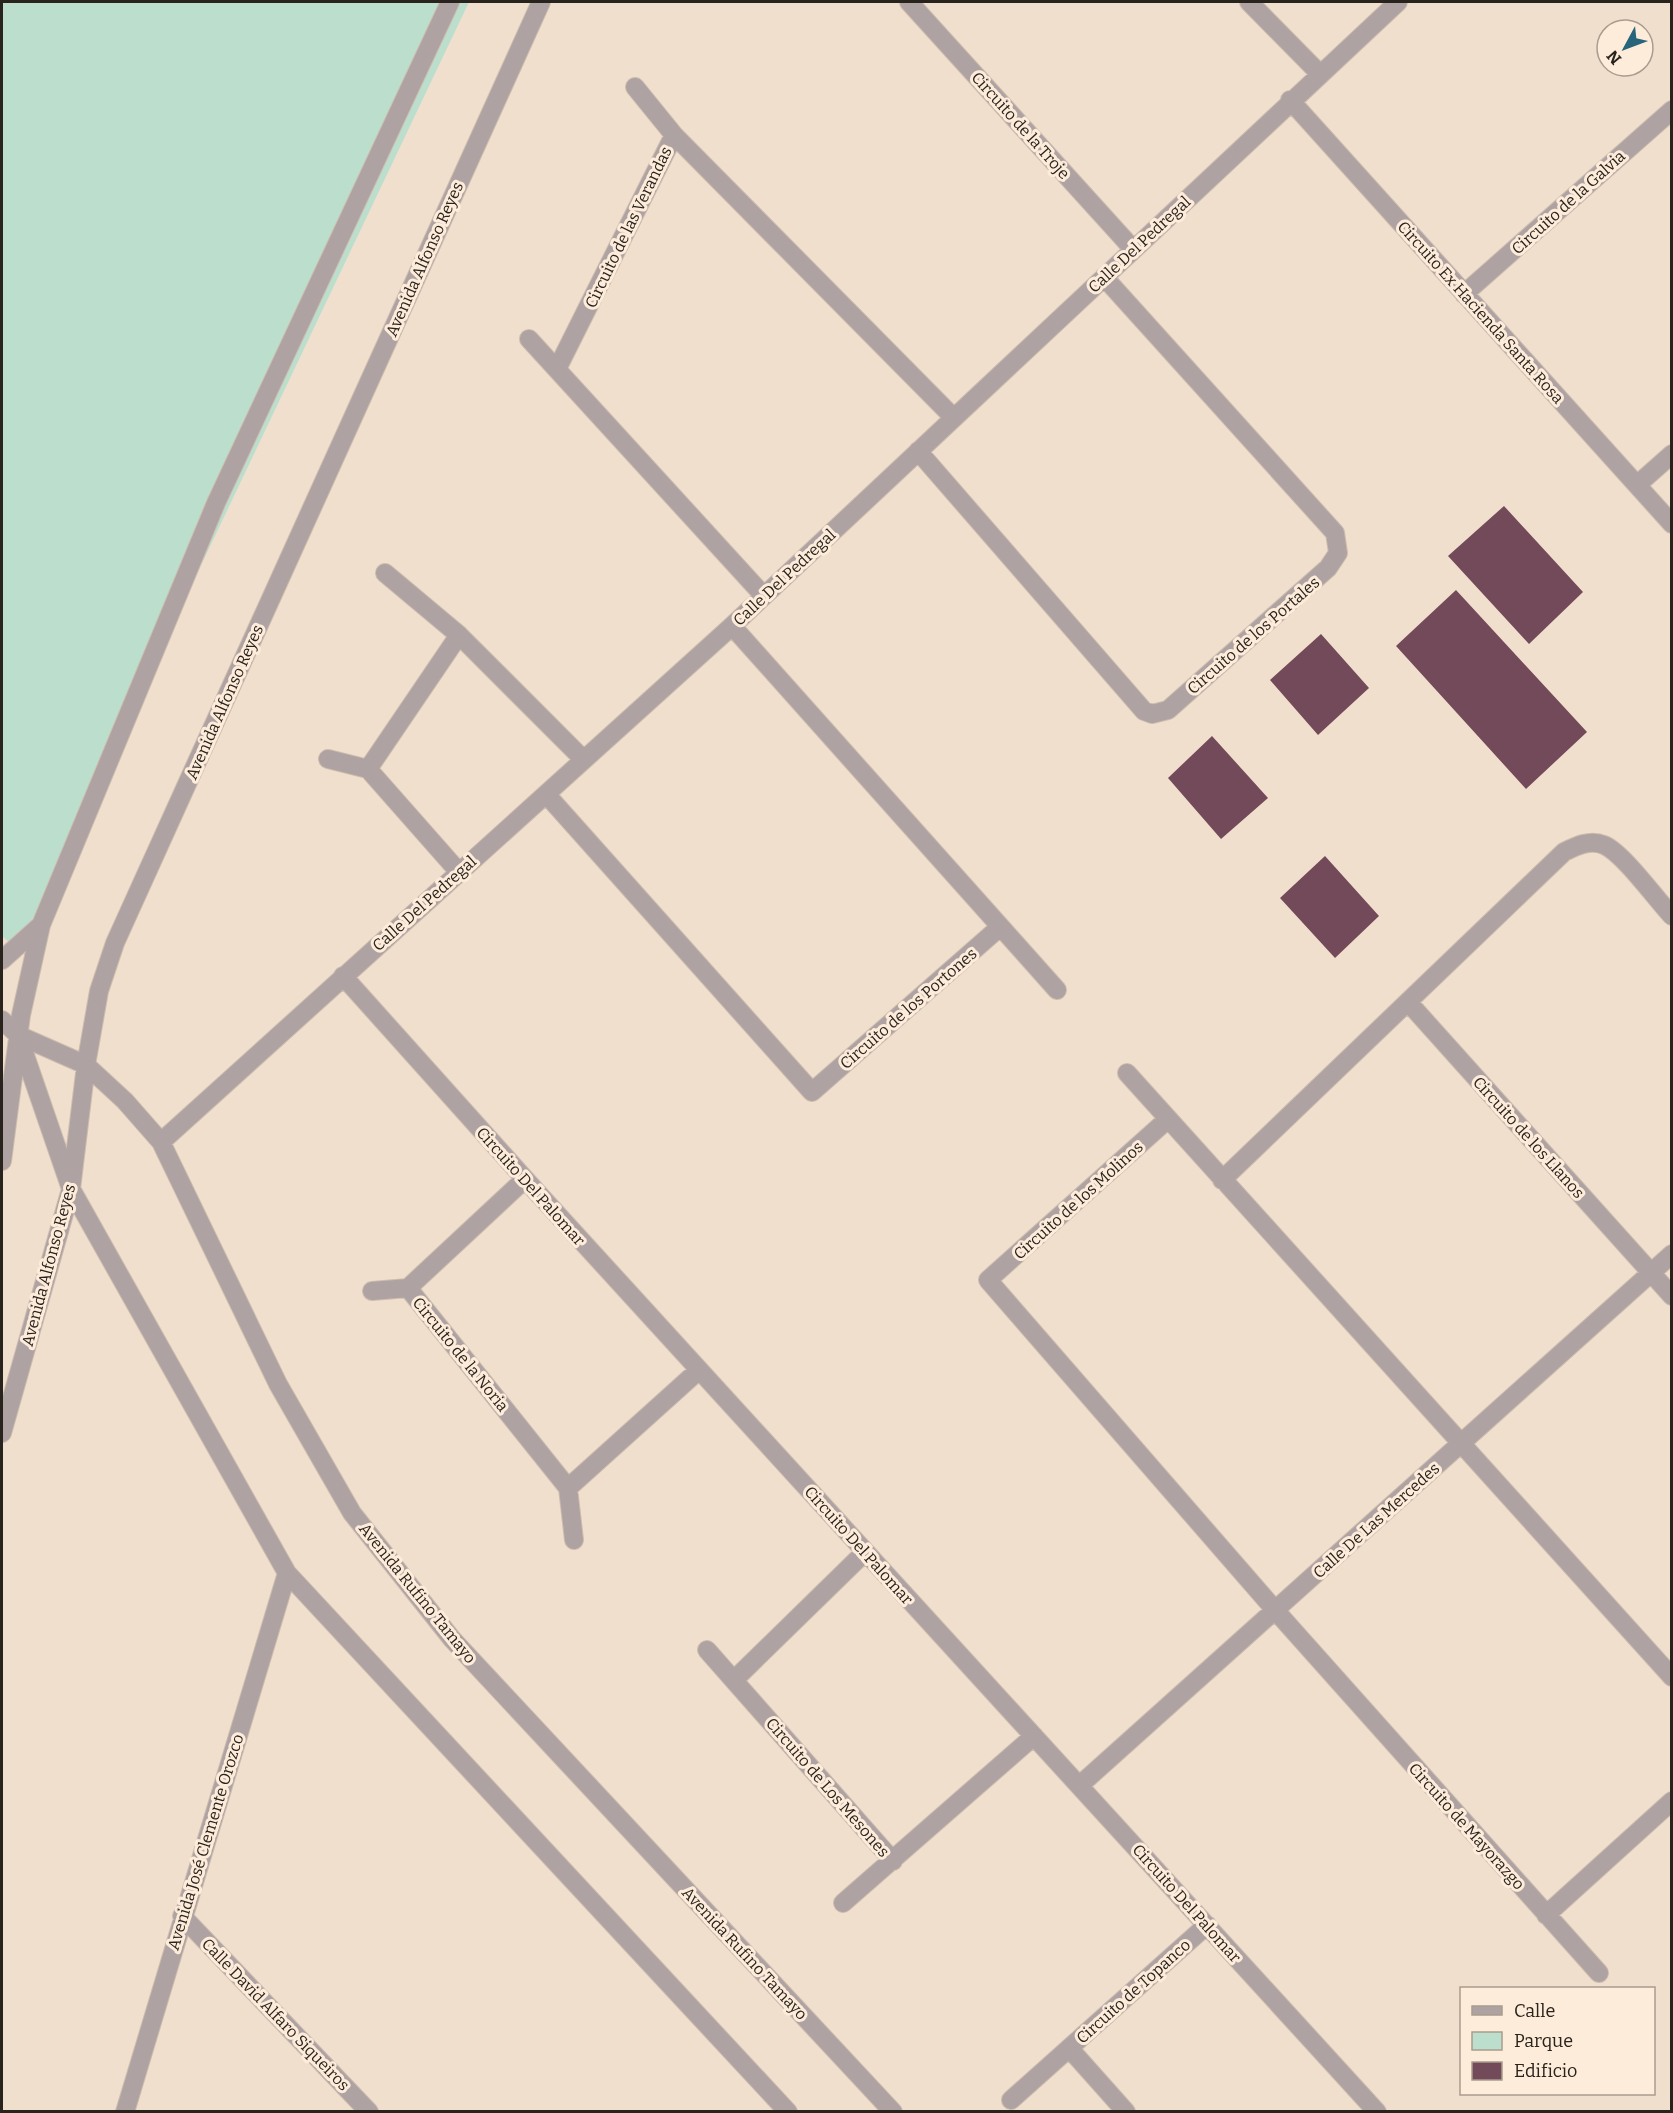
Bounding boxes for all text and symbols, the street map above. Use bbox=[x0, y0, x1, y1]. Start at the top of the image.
north arrow bbox=[1595, 18, 1655, 78]
text: N bbox=[1603, 47, 1625, 68]
street label: Circuito de la Troje bbox=[968, 68, 1074, 183]
street label: Circuito de las Verandas bbox=[581, 143, 676, 311]
street label: Circuito de la Galvia bbox=[1508, 146, 1629, 258]
street label: Avenida Alfonso Reyes bbox=[382, 179, 467, 339]
street label: Calle Del Pedregal bbox=[1084, 192, 1195, 297]
street label: Circuito Ex Hacienda Santa Rosa bbox=[1394, 217, 1568, 408]
street label: Calle Del Pedregal bbox=[729, 525, 840, 630]
street label: Circuito de los Portales bbox=[1183, 573, 1323, 698]
street label: Avenida Alfonso Reyes bbox=[182, 622, 267, 782]
street label: Calle Del Pedregal bbox=[369, 852, 480, 955]
street label: Circuito de los Portones bbox=[836, 944, 981, 1073]
street label: Circuito de los Llanos bbox=[1469, 1073, 1588, 1202]
street label: Circuito Del Palomar bbox=[472, 1123, 589, 1249]
street label: Circuito de los Molinos bbox=[1010, 1137, 1147, 1263]
street label: Avenida Alfonso Reyes bbox=[18, 1182, 79, 1348]
street label: Circuito de la Noria bbox=[409, 1293, 513, 1415]
street label: Calle De Las Mercedes bbox=[1309, 1459, 1443, 1582]
street label: Circuito Del Palomar bbox=[800, 1482, 917, 1608]
street label: Avenida Rufino Tamayo bbox=[355, 1519, 480, 1667]
street label: Circuito de Los Mesones bbox=[762, 1714, 893, 1861]
street label: Avenida José Clemente Orozco bbox=[164, 1732, 247, 1952]
street label: Circuito de Mayorazgo bbox=[1405, 1759, 1529, 1894]
street label: Circuito Del Palomar bbox=[1128, 1840, 1245, 1966]
street label: Avenida Rufino Tamayo bbox=[678, 1883, 811, 2024]
street label: Calle David Alfaro Siqueiros bbox=[198, 1934, 353, 2094]
street label: Circuito de Topanco bbox=[1072, 1935, 1194, 2048]
legend bbox=[1460, 1987, 1655, 2095]
text: Calle bbox=[1514, 2000, 1555, 2022]
text: Parque bbox=[1514, 2030, 1573, 2052]
text: Edificio bbox=[1514, 2060, 1577, 2082]

